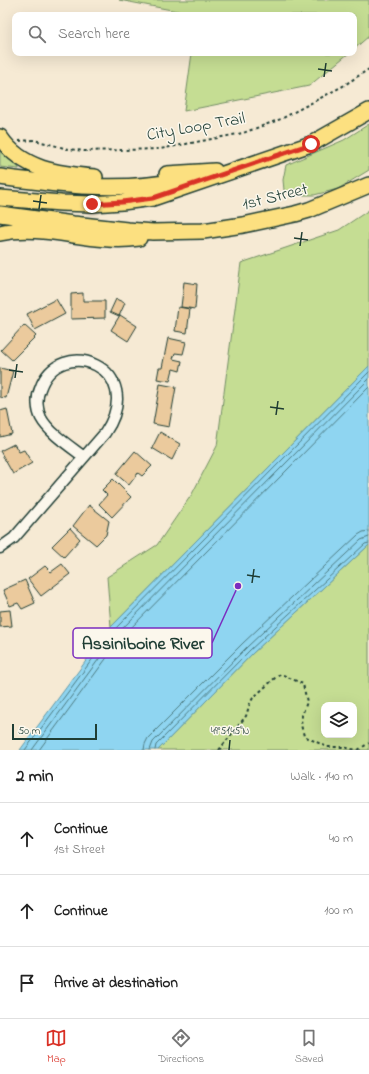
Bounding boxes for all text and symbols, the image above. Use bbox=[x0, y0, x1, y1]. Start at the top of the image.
search box bbox=[12, 12, 357, 56]
icon: search bbox=[26, 23, 48, 45]
text: Search here bbox=[58, 23, 130, 45]
street label: City Loop Trail bbox=[145, 106, 247, 149]
route start bbox=[302, 135, 320, 153]
street label: 1st Street bbox=[240, 177, 311, 217]
route end bbox=[83, 195, 101, 213]
callout: Assiniboine River bbox=[73, 628, 212, 658]
text: Assiniboine River bbox=[82, 632, 205, 658]
map controls bbox=[321, 702, 357, 738]
button: layers bbox=[321, 702, 357, 738]
scale bar bbox=[12, 722, 97, 741]
text: 50 m bbox=[18, 723, 40, 739]
text: 49°51'45"N bbox=[211, 724, 250, 739]
text: 2 min bbox=[16, 764, 53, 789]
text: Walk · 140 m bbox=[290, 767, 353, 786]
text: Continue bbox=[54, 818, 108, 840]
icon: ahead bbox=[16, 828, 38, 850]
text: 40 m bbox=[329, 829, 353, 848]
text: 1st Street bbox=[54, 840, 105, 859]
icon: ahead bbox=[16, 900, 38, 922]
text: Continue bbox=[54, 900, 108, 922]
text: 100 m bbox=[324, 901, 353, 920]
icon: arrive bbox=[16, 972, 38, 994]
text: Arrive at destination bbox=[54, 972, 178, 994]
tab: Map bbox=[45, 1027, 67, 1067]
tab: Directions bbox=[158, 1027, 204, 1067]
tab: Saved bbox=[295, 1027, 324, 1067]

